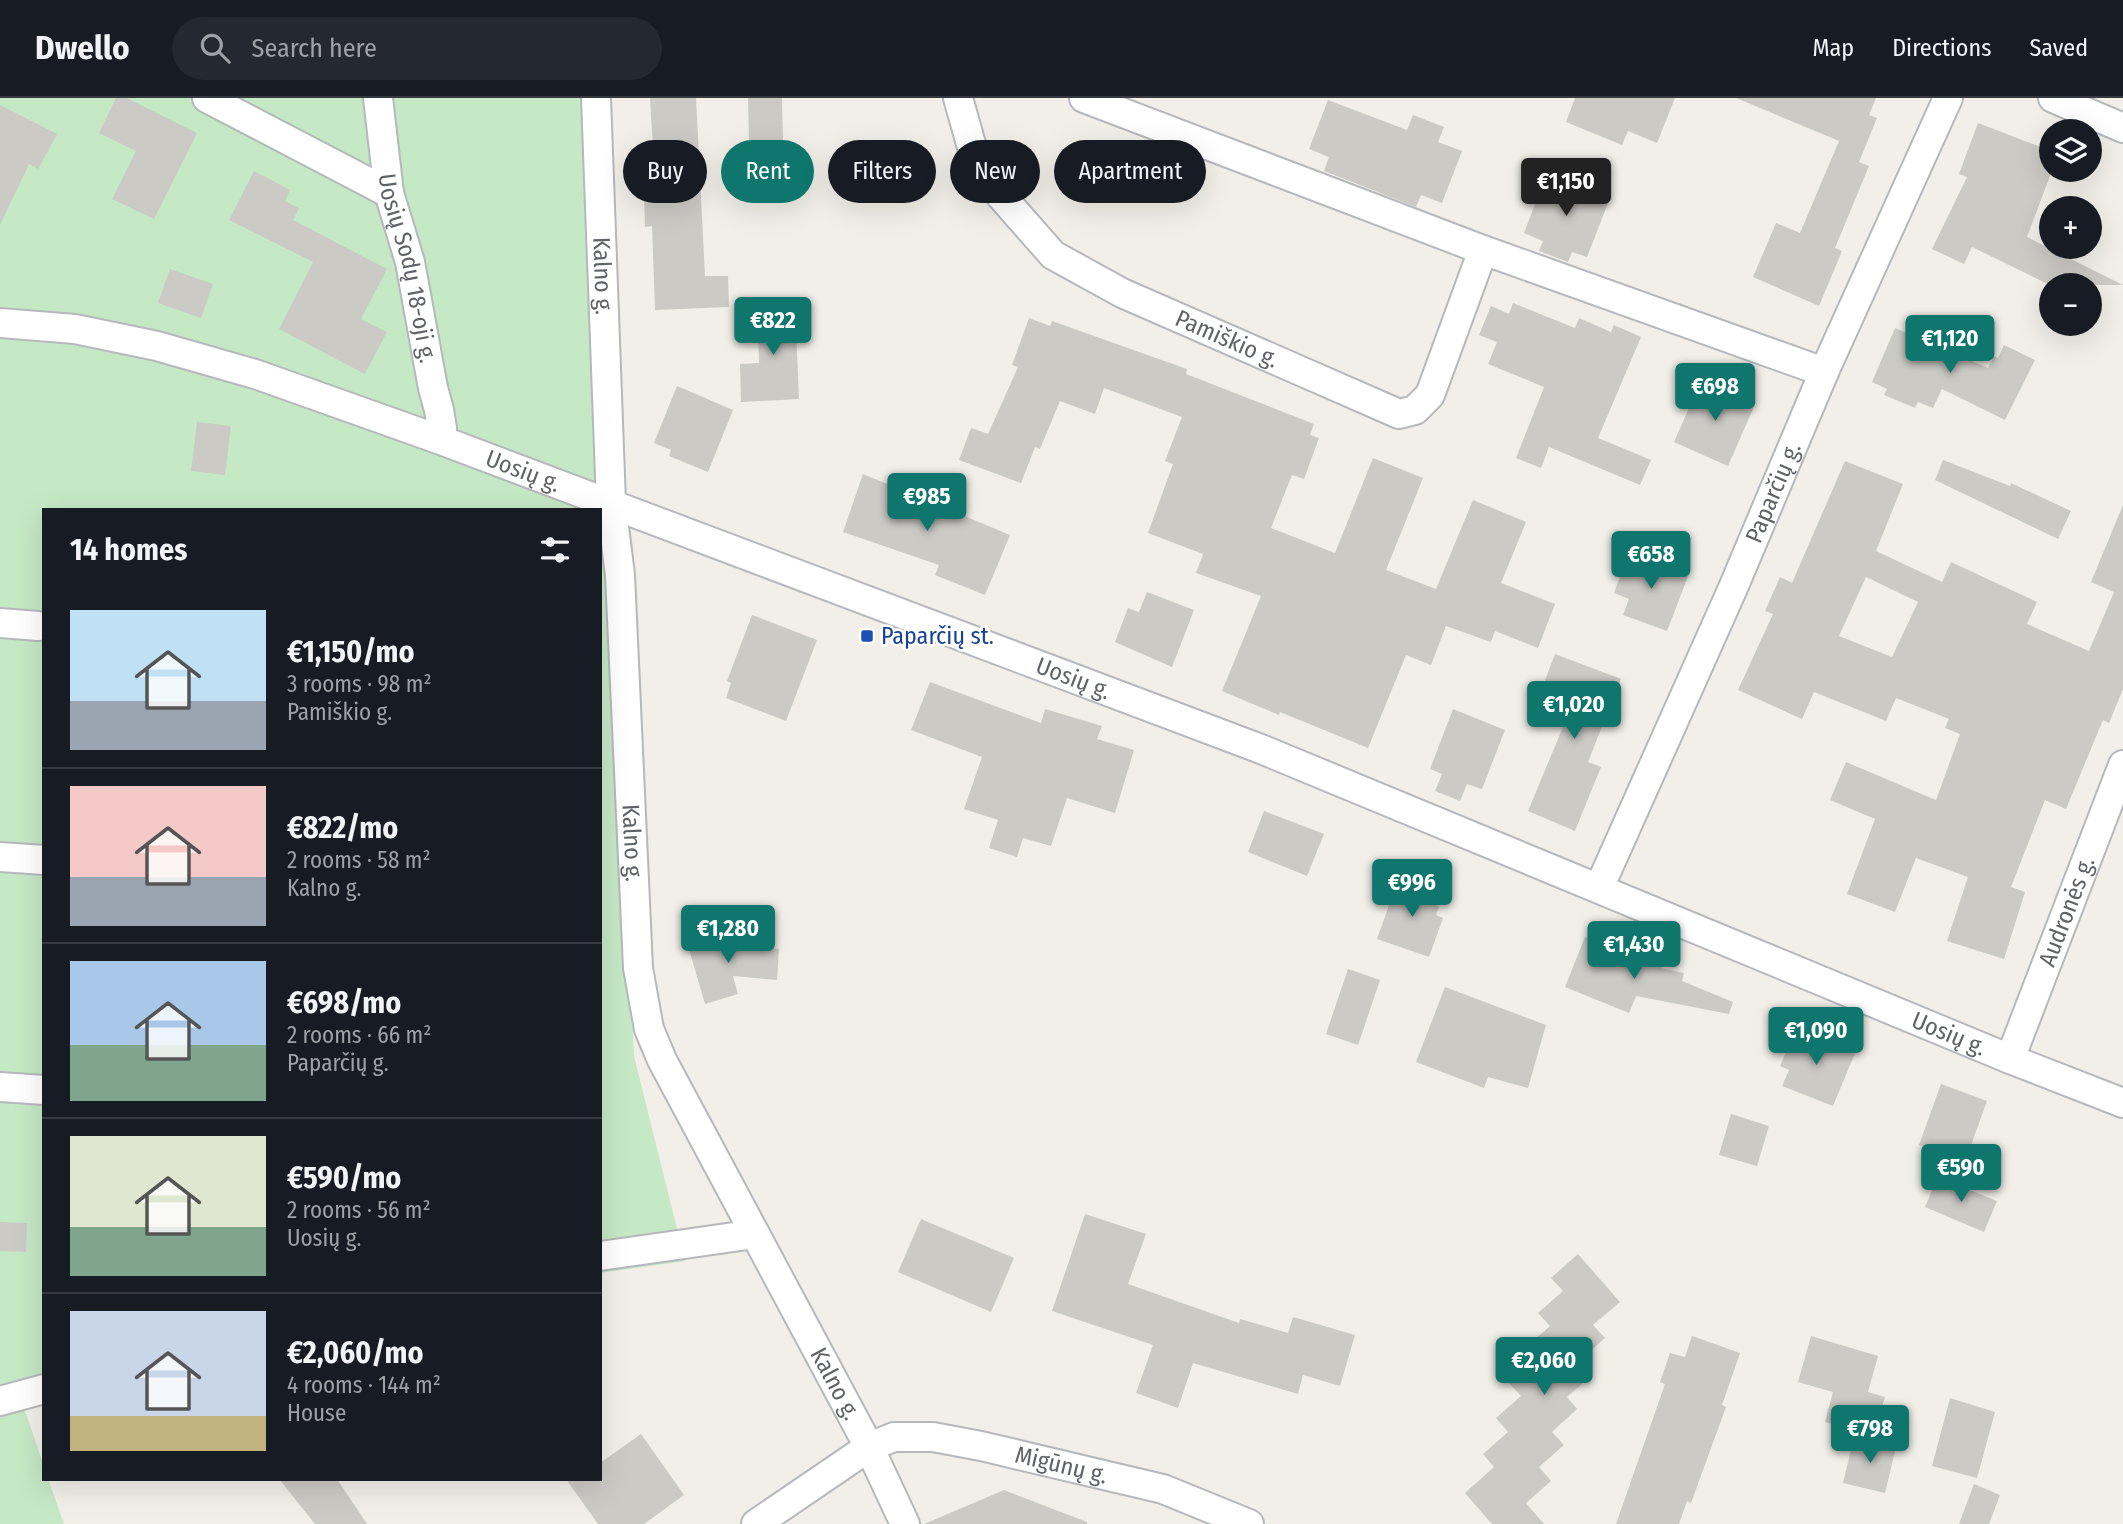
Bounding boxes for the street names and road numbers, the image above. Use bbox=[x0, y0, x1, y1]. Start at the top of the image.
street label: Uosių Sodų 18-oji g. bbox=[373, 172, 442, 365]
street label: Kalno g. bbox=[587, 237, 618, 315]
street label: Pamiškio g. bbox=[1171, 304, 1283, 374]
street label: Paparčių g. bbox=[1740, 438, 1807, 547]
street label: Uosių g. bbox=[482, 444, 564, 498]
street label: Uosių g. bbox=[1032, 652, 1115, 705]
street label: Kalno g. bbox=[617, 803, 648, 882]
street label: Audronės g. bbox=[2033, 853, 2100, 970]
street label: Uosių g. bbox=[1908, 1006, 1990, 1061]
street label: Kalno g. bbox=[804, 1343, 866, 1425]
street label: Migūnų g. bbox=[1012, 1441, 1110, 1489]

